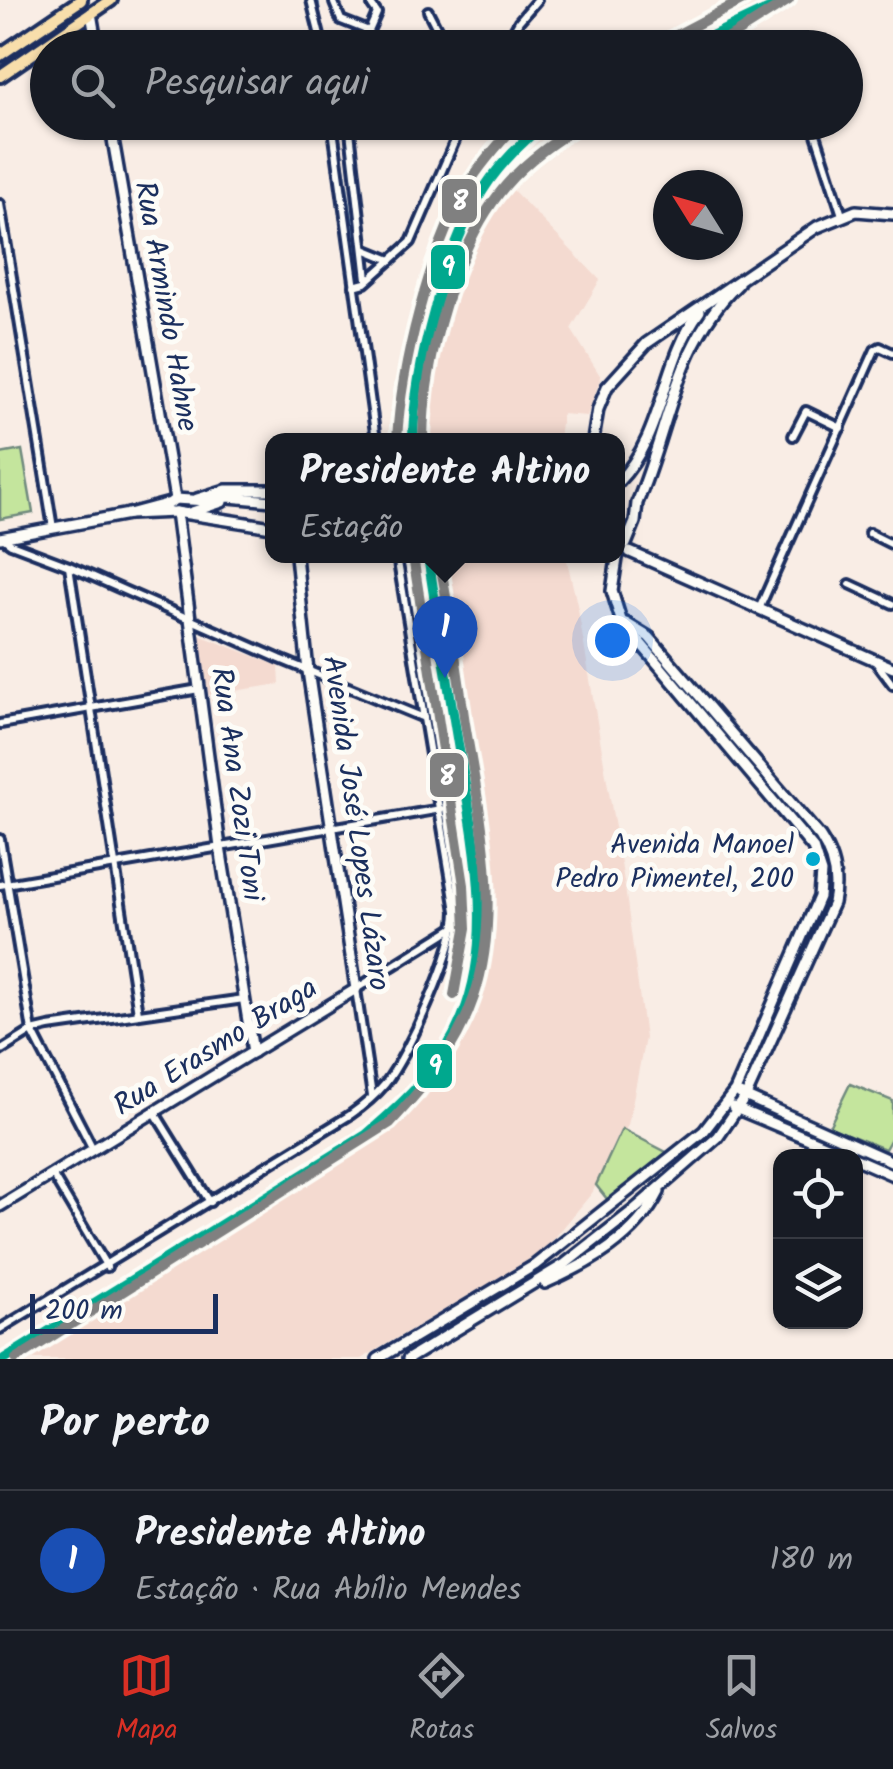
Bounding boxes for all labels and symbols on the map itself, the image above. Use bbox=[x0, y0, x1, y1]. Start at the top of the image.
north arrow bbox=[653, 170, 743, 260]
street label: Rua Armindo Hahne bbox=[119, 177, 211, 435]
line badge: 8 bbox=[440, 177, 479, 225]
text: 8 bbox=[452, 180, 469, 225]
line badge: 9 bbox=[429, 243, 467, 291]
text: 9 bbox=[441, 246, 455, 291]
pin: 1 bbox=[412, 596, 478, 678]
your location bbox=[587, 615, 638, 666]
street label: Avenida José Lopes Lázaro bbox=[308, 653, 402, 994]
street label: Rua Ana Zozi Toni bbox=[196, 664, 276, 906]
line badge: 8 bbox=[428, 751, 466, 799]
text: 8 bbox=[439, 755, 456, 800]
place label: Avenida Manoel Pedro Pimentel, 200 bbox=[555, 823, 794, 902]
marker: Avenida Manoel Pedro Pimentel, 200 bbox=[803, 849, 823, 869]
street label: Rua Erasmo Braga bbox=[104, 966, 328, 1130]
line badge: 9 bbox=[415, 1042, 454, 1090]
text: 9 bbox=[428, 1045, 442, 1090]
scale bar bbox=[30, 1289, 218, 1334]

